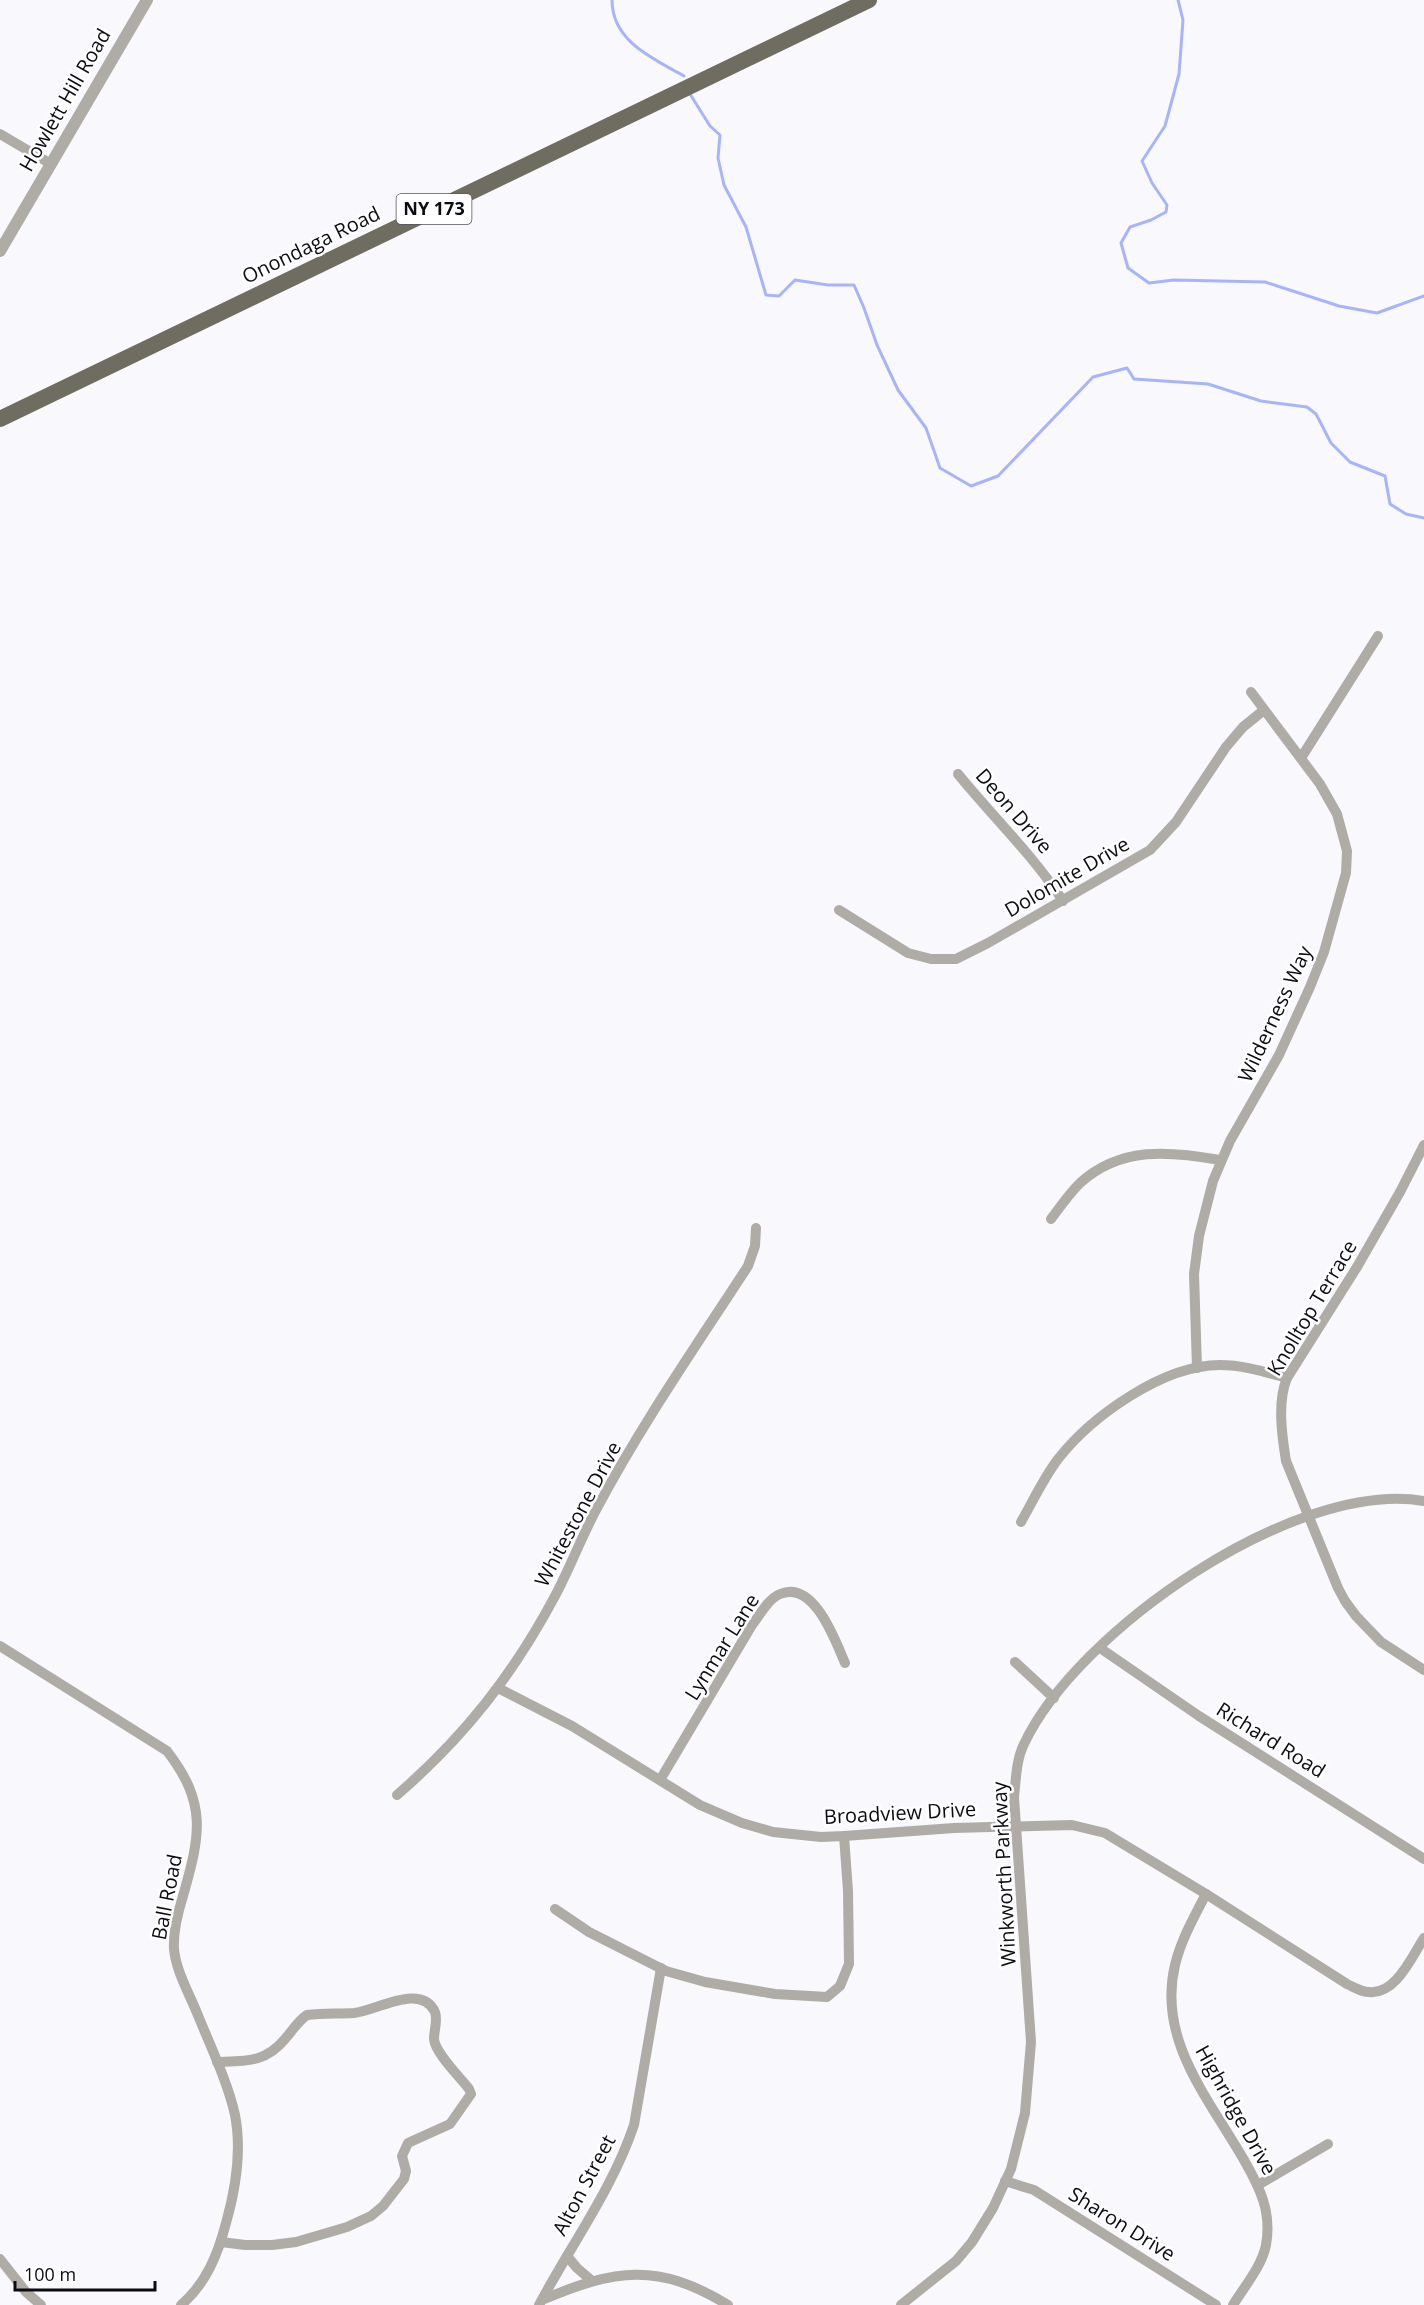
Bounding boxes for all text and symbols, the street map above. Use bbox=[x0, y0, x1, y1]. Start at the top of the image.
street label: Howlett Hill Road bbox=[13, 23, 116, 176]
road number: NY 173 bbox=[396, 194, 472, 224]
street label: Onondaga Road bbox=[237, 199, 384, 290]
street label: Deon Drive bbox=[970, 762, 1059, 859]
street label: Dolomite Drive bbox=[1000, 830, 1134, 923]
street label: Wilderness Way bbox=[1231, 940, 1318, 1086]
street label: Knolltop Terrace bbox=[1260, 1235, 1363, 1381]
street label: Whitestone Drive bbox=[528, 1437, 627, 1591]
street label: Lynmar Lane bbox=[678, 1588, 765, 1705]
street label: Richard Road bbox=[1212, 1695, 1331, 1784]
street label: Winkworth Parkway bbox=[985, 1780, 1022, 1967]
street label: Broadview Drive bbox=[823, 1795, 977, 1830]
street label: Ball Road bbox=[145, 1852, 188, 1942]
street label: Highridge Drive bbox=[1190, 2040, 1283, 2180]
street label: Alton Street bbox=[546, 2130, 621, 2240]
street label: Sharon Drive bbox=[1064, 2180, 1181, 2267]
scale bar bbox=[15, 2254, 154, 2292]
text: 100 m bbox=[24, 2262, 76, 2286]

